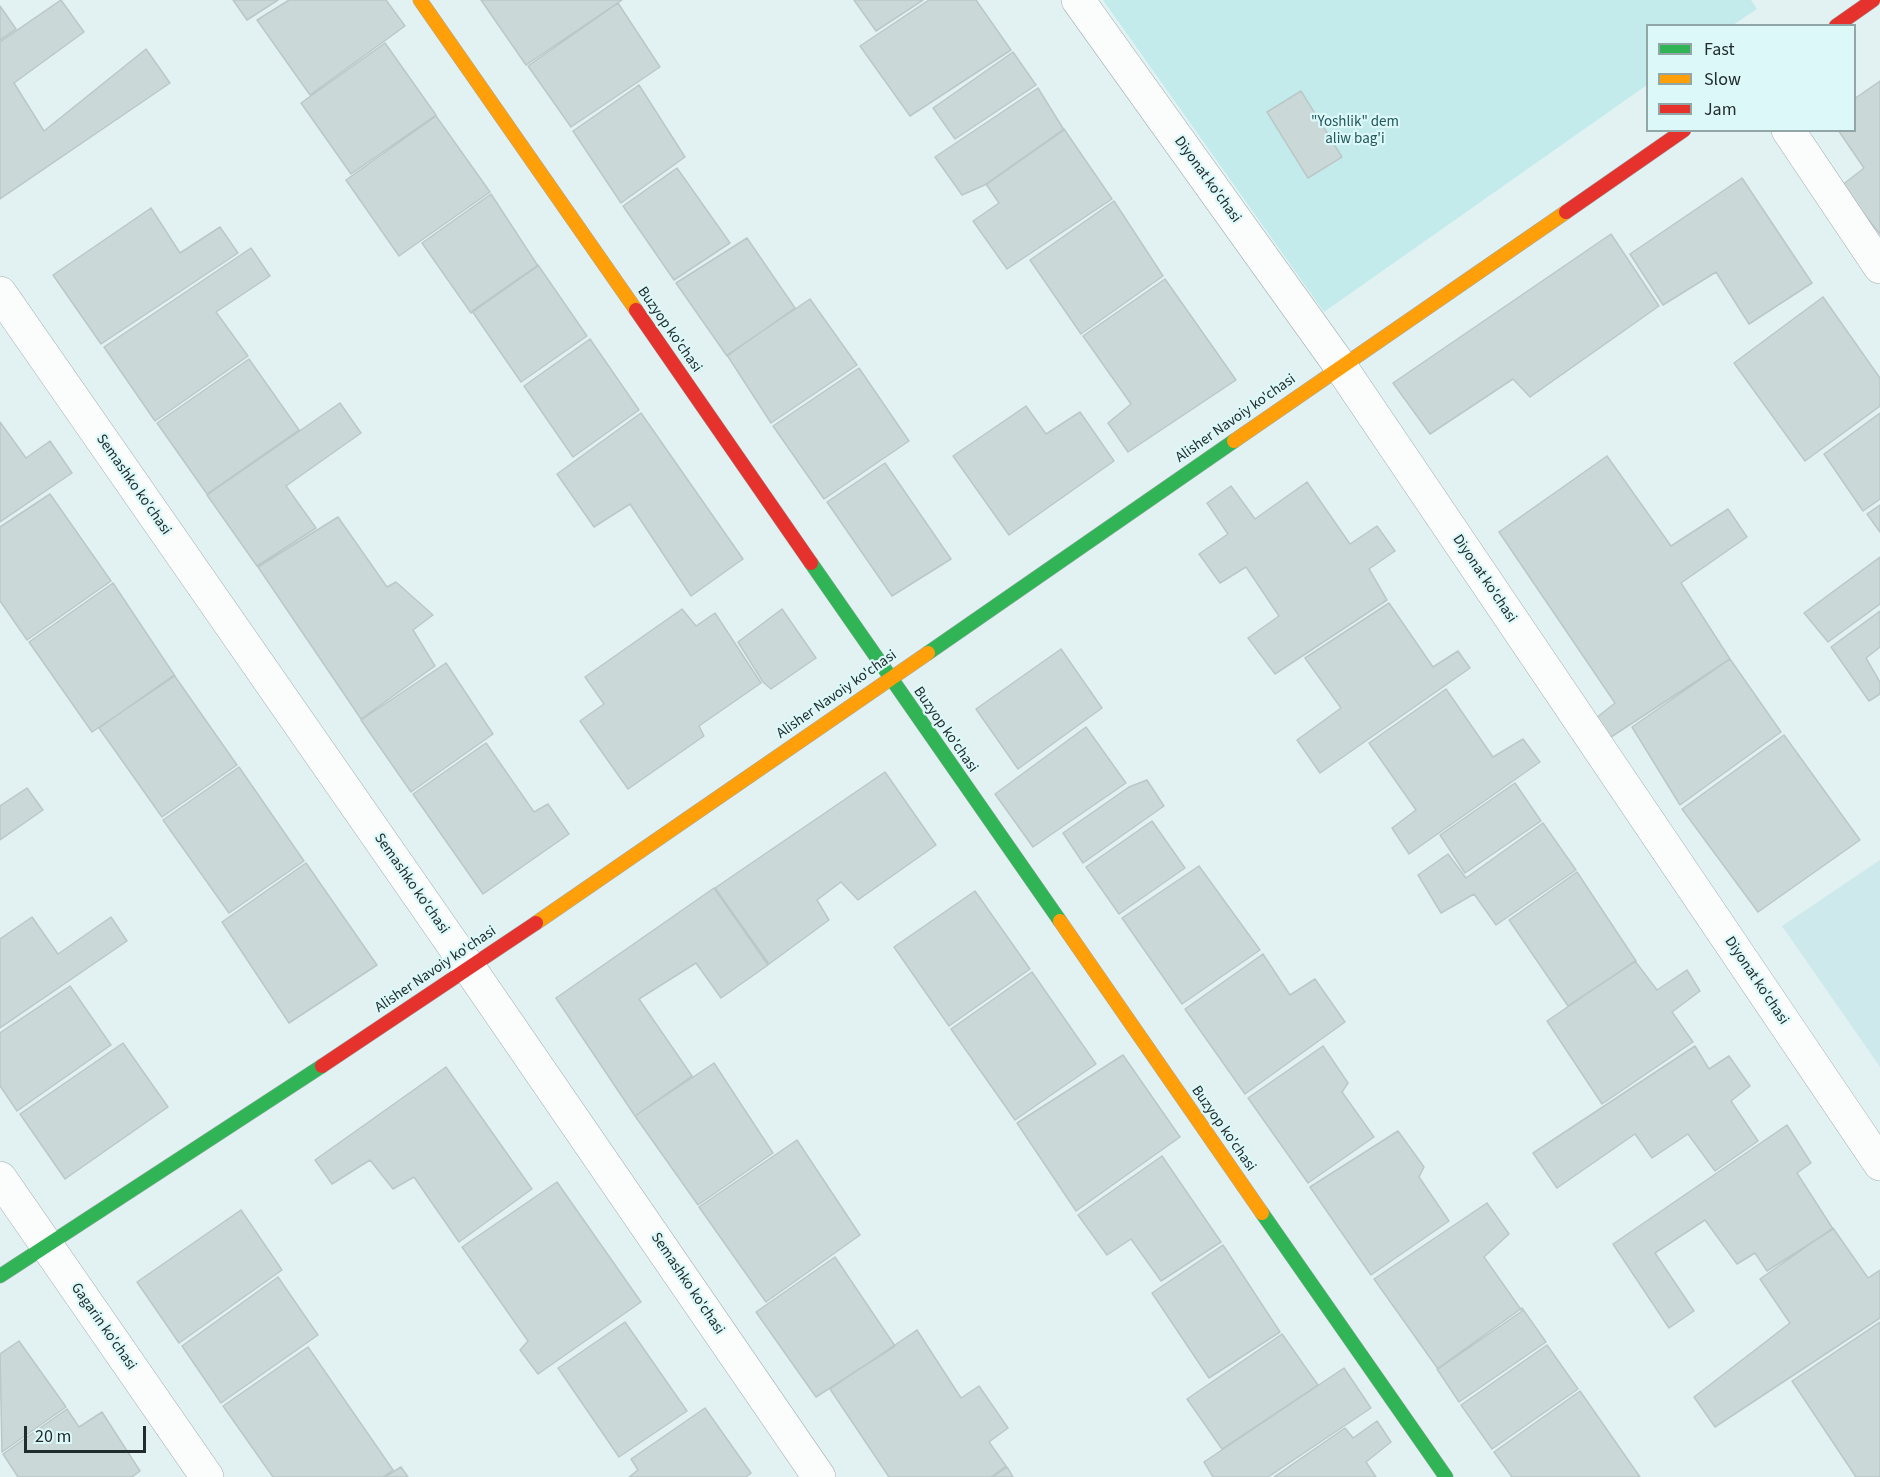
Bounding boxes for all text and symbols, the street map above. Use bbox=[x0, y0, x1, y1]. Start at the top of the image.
legend bbox=[1646, 24, 1856, 132]
text: Fast bbox=[1704, 37, 1735, 62]
text: Slow bbox=[1704, 67, 1741, 92]
text: Jam bbox=[1704, 97, 1737, 122]
park label: "Yoshlik" dem aliw bag'i bbox=[1311, 114, 1399, 149]
street label: Diyonat ko'chasi bbox=[1170, 133, 1244, 227]
street label: Buzyop ko'chasi bbox=[633, 284, 705, 376]
street label: Alisher Navoiy ko'chasi bbox=[1172, 371, 1300, 467]
street label: Semashko ko'chasi bbox=[92, 431, 174, 539]
street label: Diyonat ko'chasi bbox=[1448, 532, 1520, 626]
street label: Alisher Navoiy ko'chasi bbox=[773, 647, 901, 743]
street label: Buzyop ko'chasi bbox=[909, 684, 981, 776]
street label: Semashko ko'chasi bbox=[370, 830, 452, 938]
street label: Alisher Navoiy ko'chasi bbox=[372, 923, 500, 1017]
street label: Diyonat ko'chasi bbox=[1720, 934, 1792, 1028]
street label: Buzyop ko'chasi bbox=[1187, 1083, 1259, 1175]
street label: Semashko ko'chasi bbox=[646, 1230, 728, 1338]
street label: Gagarin ko'chasi bbox=[66, 1280, 140, 1374]
scale bar bbox=[27, 1414, 148, 1452]
text: 20 m bbox=[35, 1424, 71, 1449]

